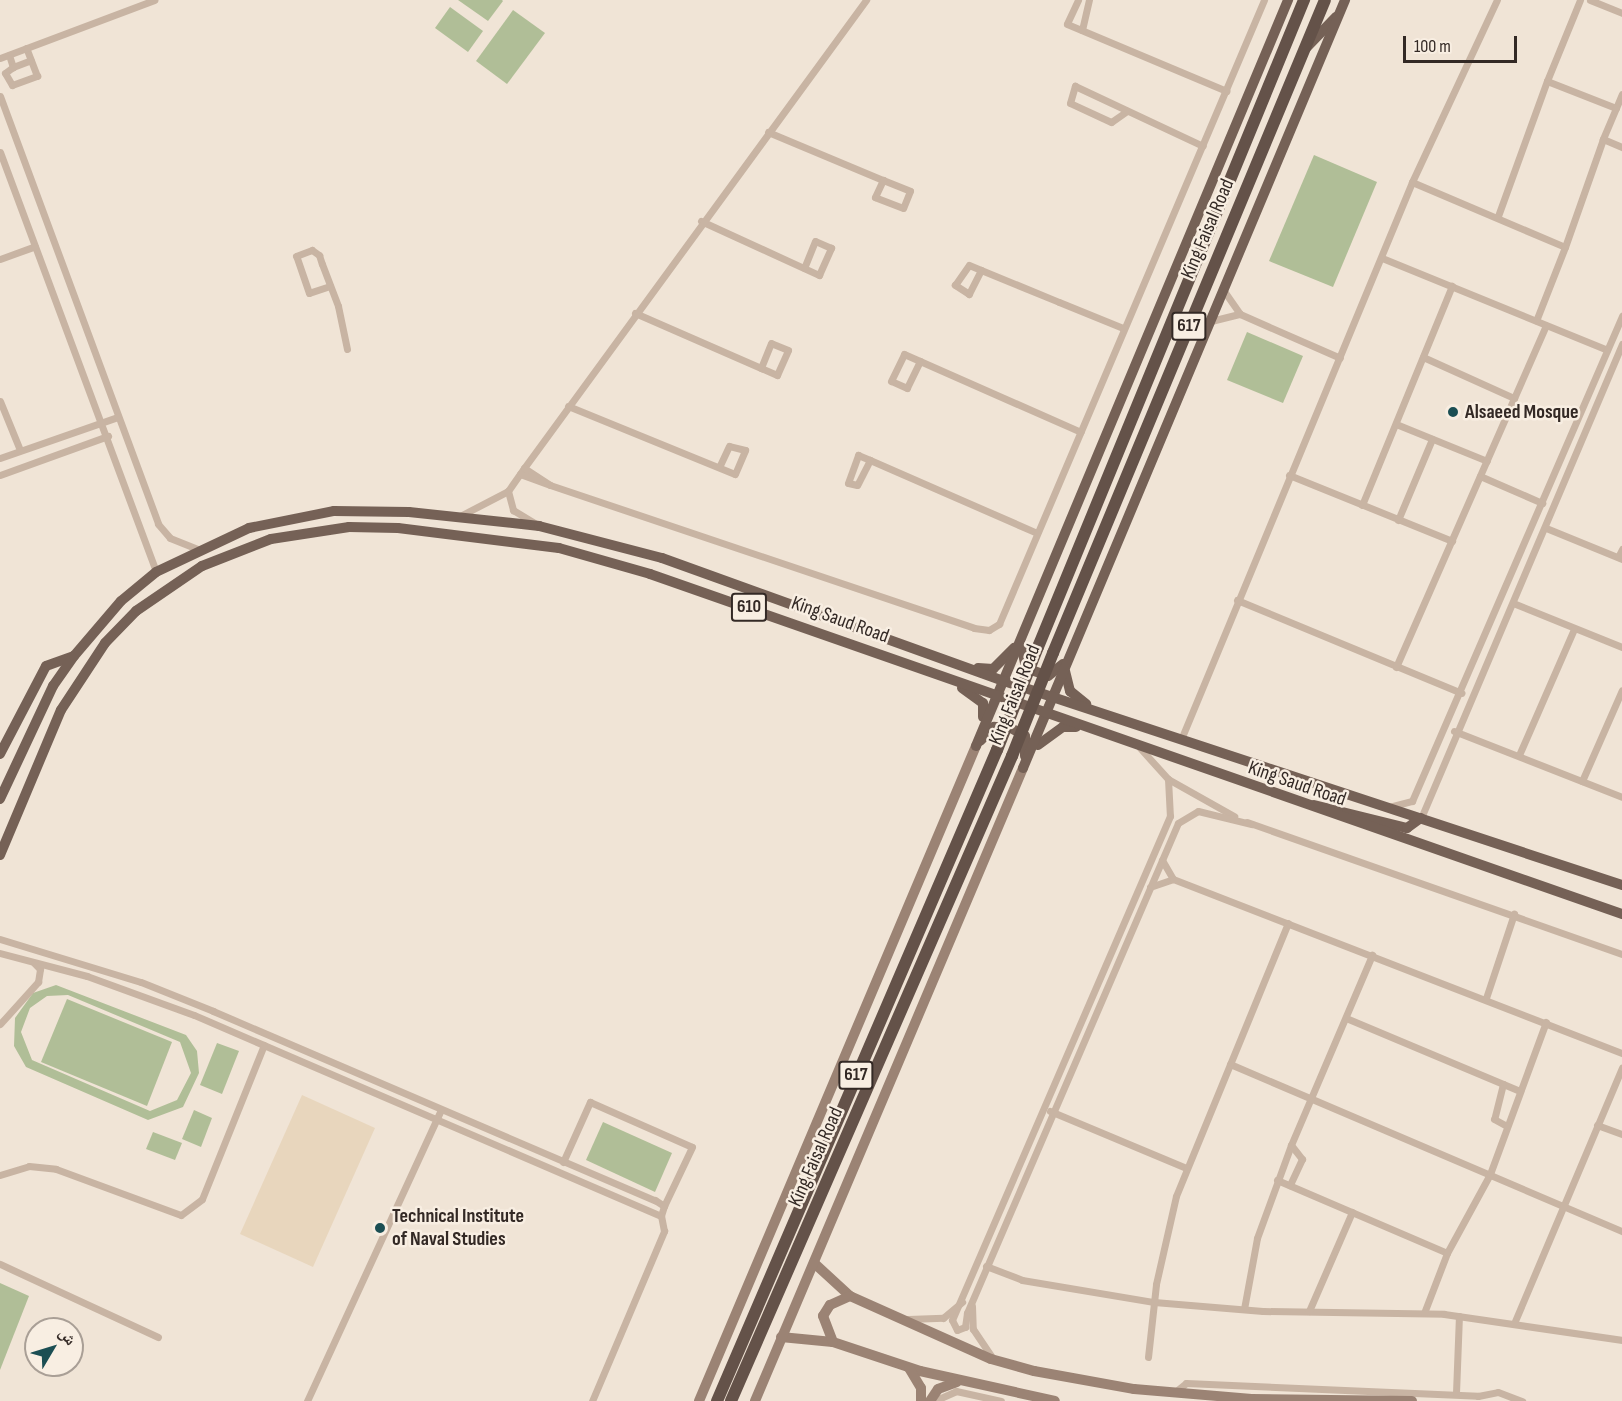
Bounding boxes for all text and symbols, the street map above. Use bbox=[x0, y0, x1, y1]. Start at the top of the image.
scale bar bbox=[1406, 24, 1520, 62]
text: 100 m bbox=[1414, 36, 1451, 57]
street label: King Faisal Road bbox=[1176, 175, 1240, 283]
road number: 617 bbox=[1171, 311, 1207, 341]
place label: Alsaeed Mosque bbox=[1465, 400, 1579, 424]
marker: Alsaeed Mosque bbox=[1446, 405, 1460, 419]
street label: King Saud Road bbox=[788, 591, 892, 649]
road number: 610 bbox=[730, 592, 768, 622]
street label: King Faisal Road bbox=[984, 641, 1046, 749]
street label: King Saud Road bbox=[1245, 756, 1349, 812]
road number: 617 bbox=[838, 1060, 874, 1090]
street label: King Faisal Road bbox=[783, 1104, 849, 1210]
place label: Technical Institute of Naval Studies bbox=[392, 1204, 524, 1251]
marker: Technical Institute of Naval Studies bbox=[373, 1221, 387, 1235]
north arrow bbox=[24, 1317, 84, 1377]
text: ش bbox=[54, 1324, 80, 1349]

